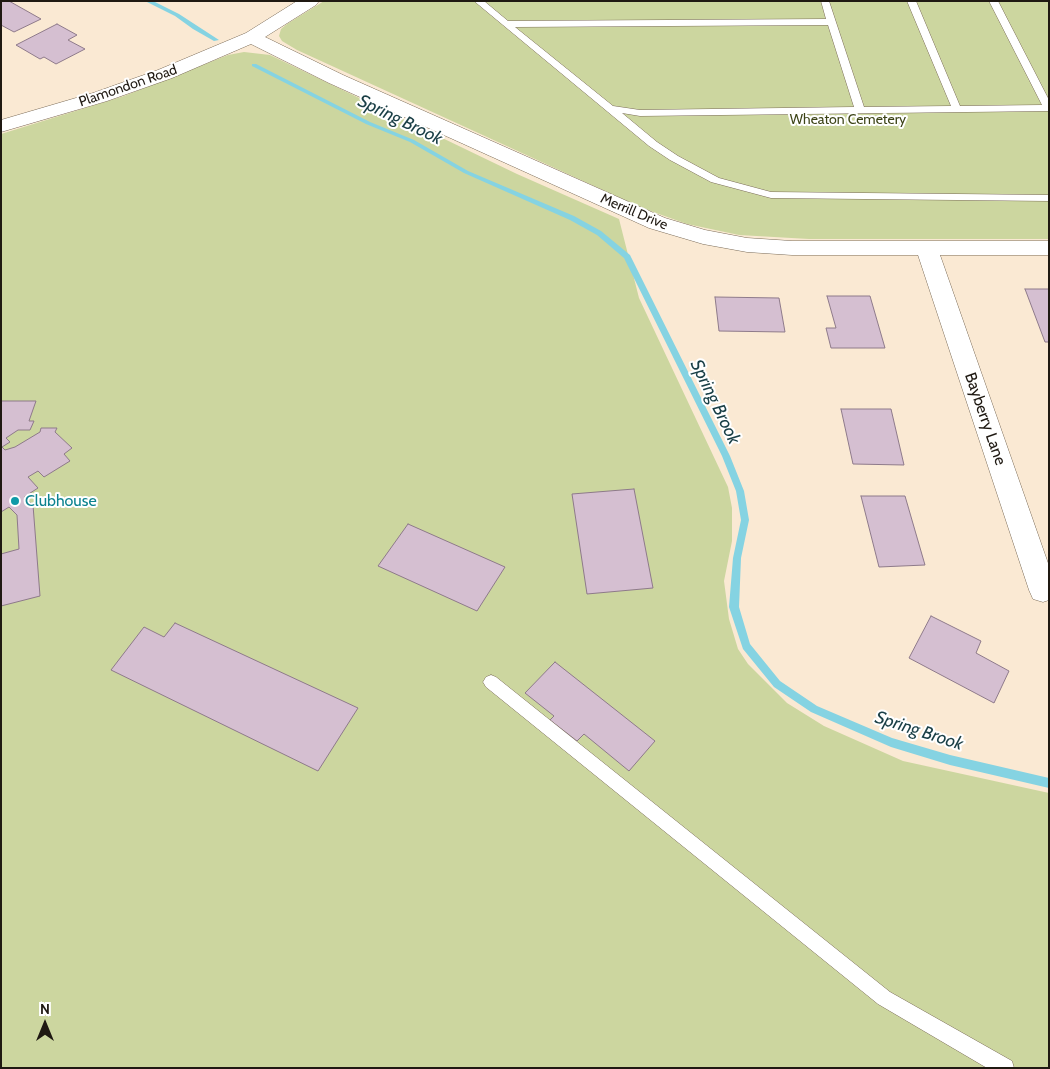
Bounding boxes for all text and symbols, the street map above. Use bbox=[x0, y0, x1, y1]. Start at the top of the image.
street label: Plamondon Road bbox=[77, 61, 179, 111]
water label: Spring Brook bbox=[354, 90, 446, 150]
park label: Wheaton Cemetery bbox=[790, 112, 906, 128]
street label: Merrill Drive bbox=[598, 190, 670, 234]
water label: Spring Brook bbox=[685, 356, 745, 448]
street label: Bayberry Lane bbox=[960, 370, 1010, 468]
place label: Clubhouse bbox=[25, 491, 97, 511]
marker: Clubhouse bbox=[9, 495, 21, 507]
water label: Spring Brook bbox=[872, 707, 966, 755]
north arrow bbox=[20, 999, 70, 1049]
text: N bbox=[40, 1000, 50, 1018]

